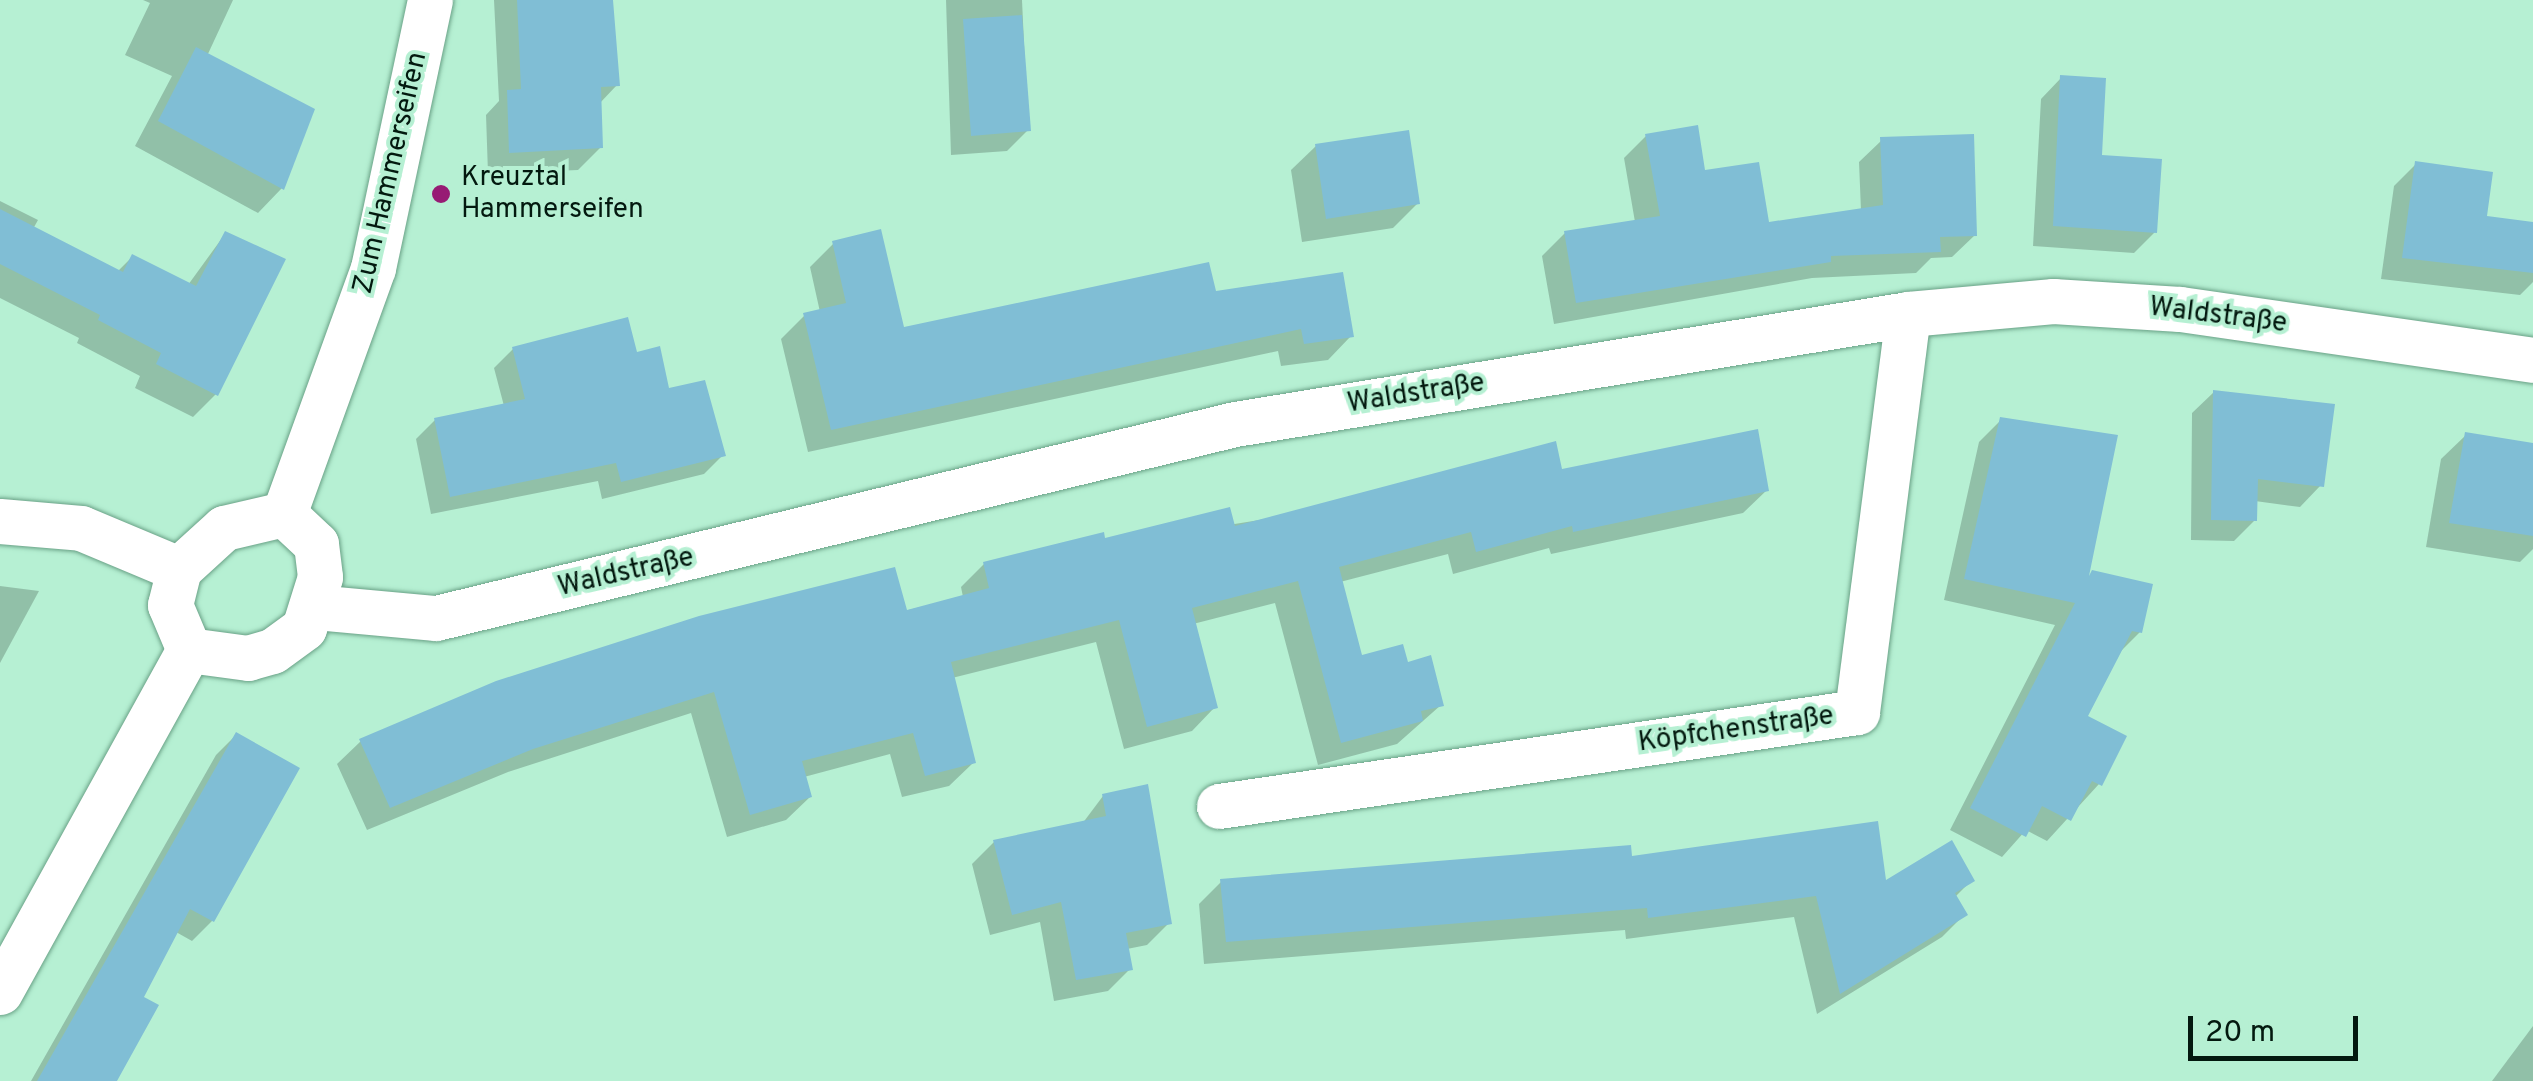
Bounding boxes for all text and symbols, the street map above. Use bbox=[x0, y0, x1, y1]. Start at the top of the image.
street label: Zum Hammerseifen bbox=[347, 49, 435, 297]
place label: Kreuztal Hammerseifen bbox=[461, 161, 644, 227]
marker: Kreuztal Hammerseifen bbox=[430, 183, 452, 205]
street label: Waldstraße bbox=[2147, 291, 2289, 341]
street label: Waldstraße bbox=[1345, 367, 1487, 421]
street label: Waldstraße bbox=[555, 541, 697, 605]
street label: Köpfchenstraße bbox=[1636, 700, 1836, 760]
scale bar bbox=[2193, 996, 2363, 1058]
text: 20 m bbox=[2205, 1015, 2275, 1052]

